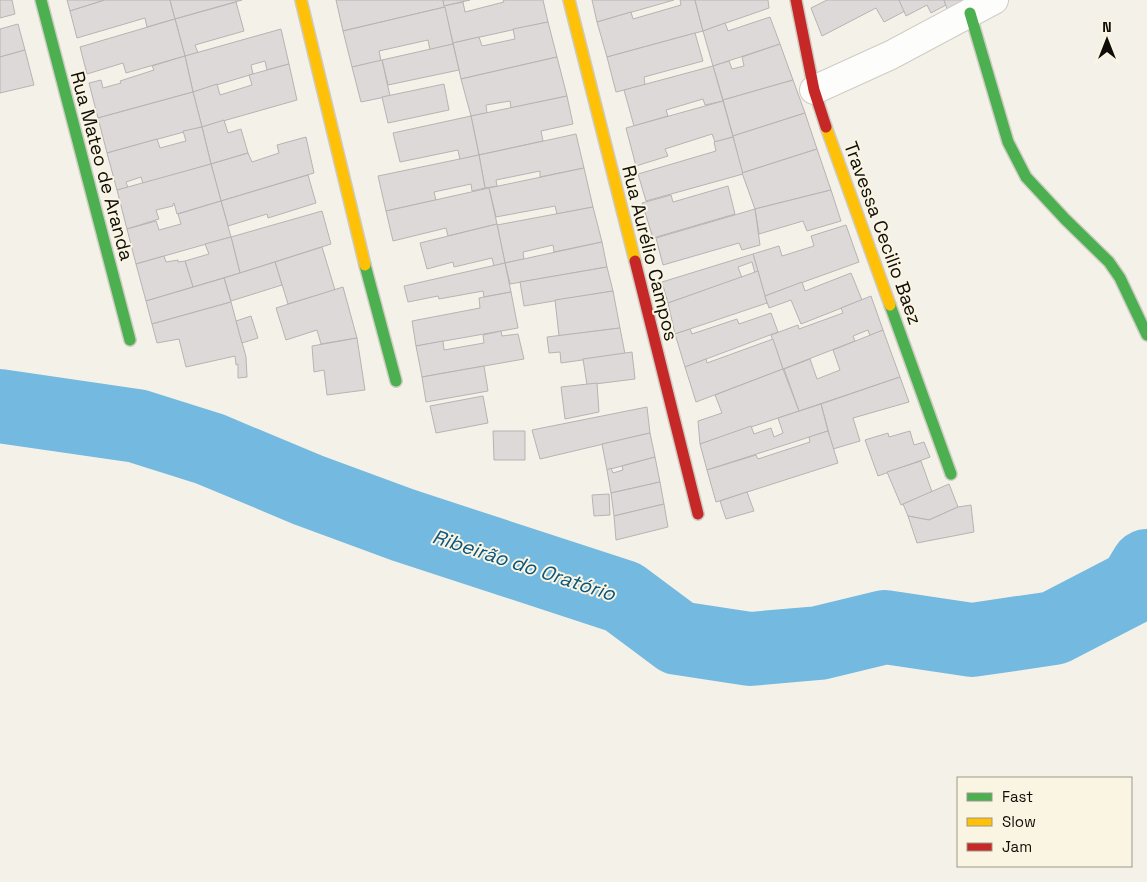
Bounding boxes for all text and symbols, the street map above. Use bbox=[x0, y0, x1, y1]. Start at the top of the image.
north arrow bbox=[1082, 15, 1132, 65]
text: N bbox=[1102, 18, 1112, 36]
street label: Rua Mateo de Aranda bbox=[65, 69, 139, 264]
street label: Travessa Cecilio Baez bbox=[838, 138, 928, 328]
street label: Rua Aurélio Campos bbox=[616, 163, 684, 343]
water label: Ribeirão do Oratório bbox=[429, 523, 619, 607]
legend bbox=[957, 777, 1132, 867]
text: Fast bbox=[1002, 787, 1033, 806]
text: Slow bbox=[1002, 812, 1036, 831]
text: Jam bbox=[1002, 837, 1032, 856]

